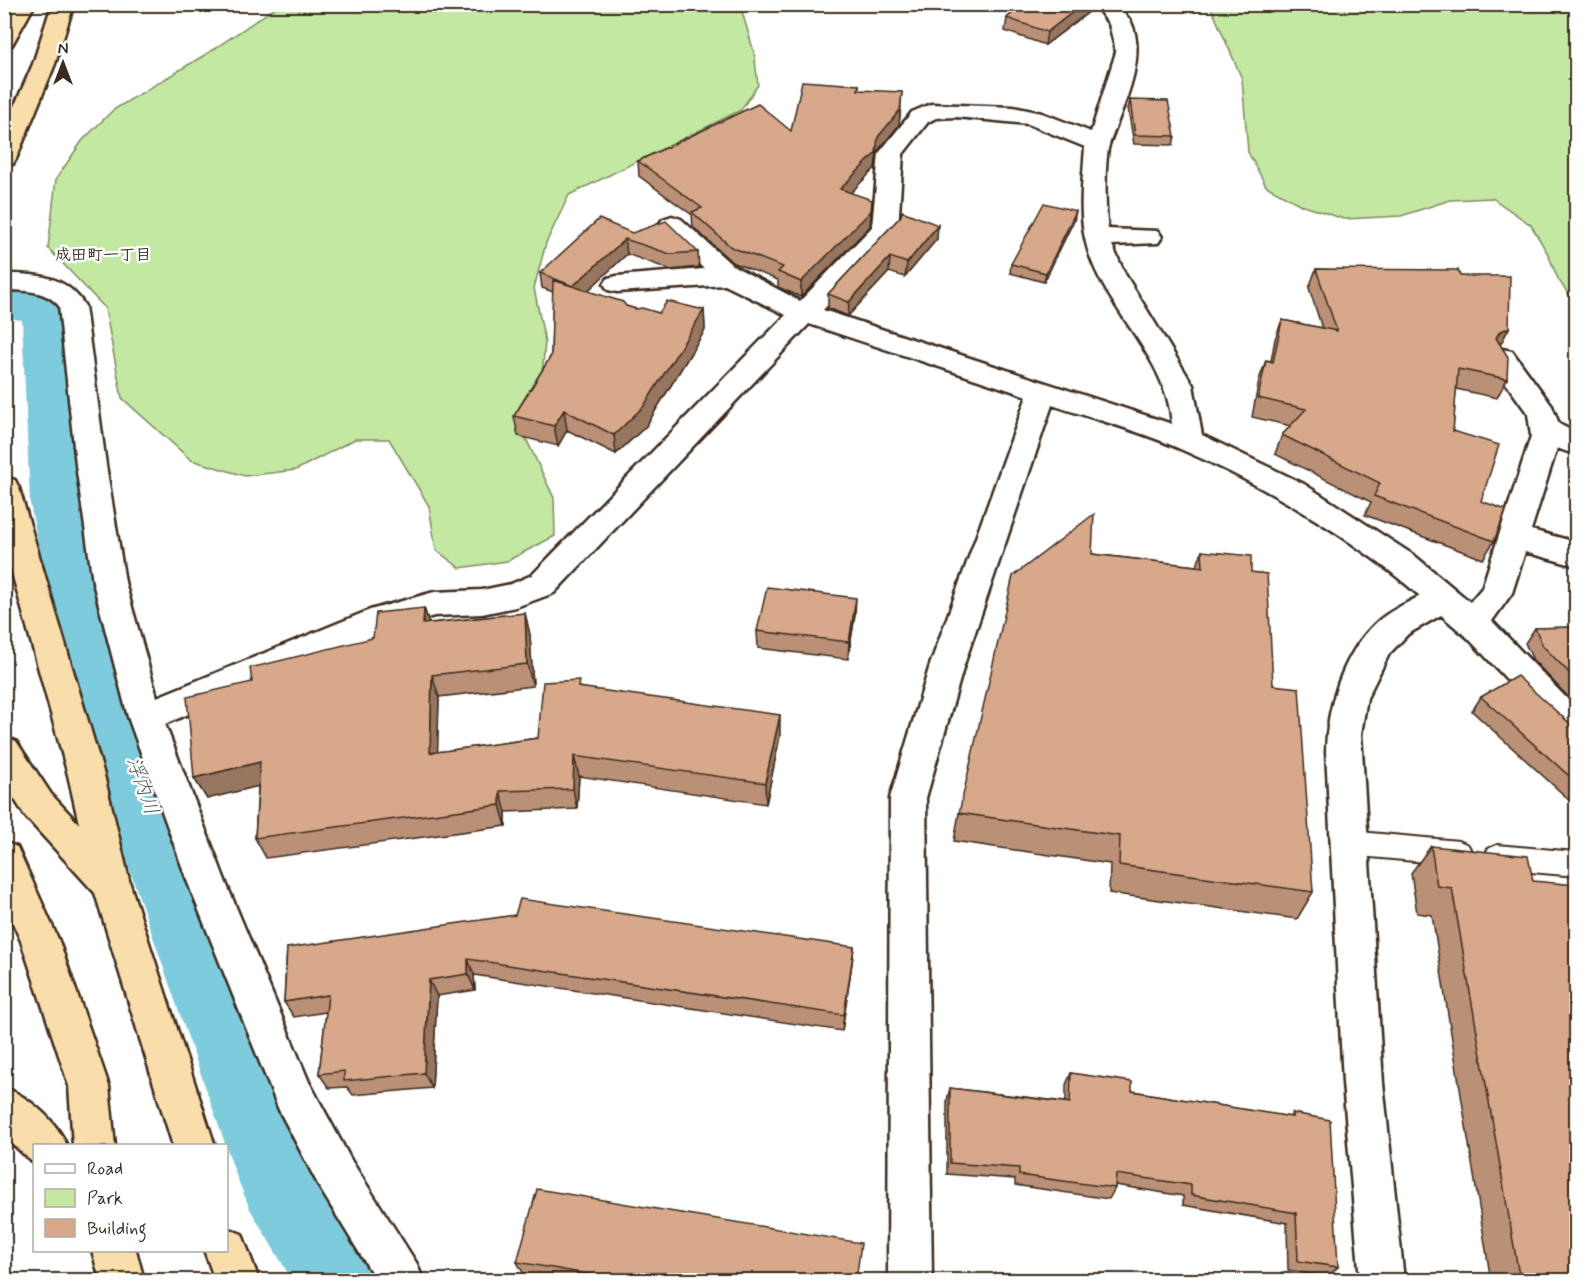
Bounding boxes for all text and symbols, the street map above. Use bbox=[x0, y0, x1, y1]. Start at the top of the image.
north arrow bbox=[33, 33, 93, 93]
text: N bbox=[58, 39, 68, 60]
district label: 成田町一丁目 bbox=[55, 245, 151, 266]
water label: 浮内川 bbox=[119, 753, 165, 819]
legend bbox=[33, 1144, 228, 1252]
text: Road bbox=[87, 1157, 123, 1181]
text: Park bbox=[87, 1187, 123, 1211]
text: Building bbox=[87, 1217, 147, 1243]

